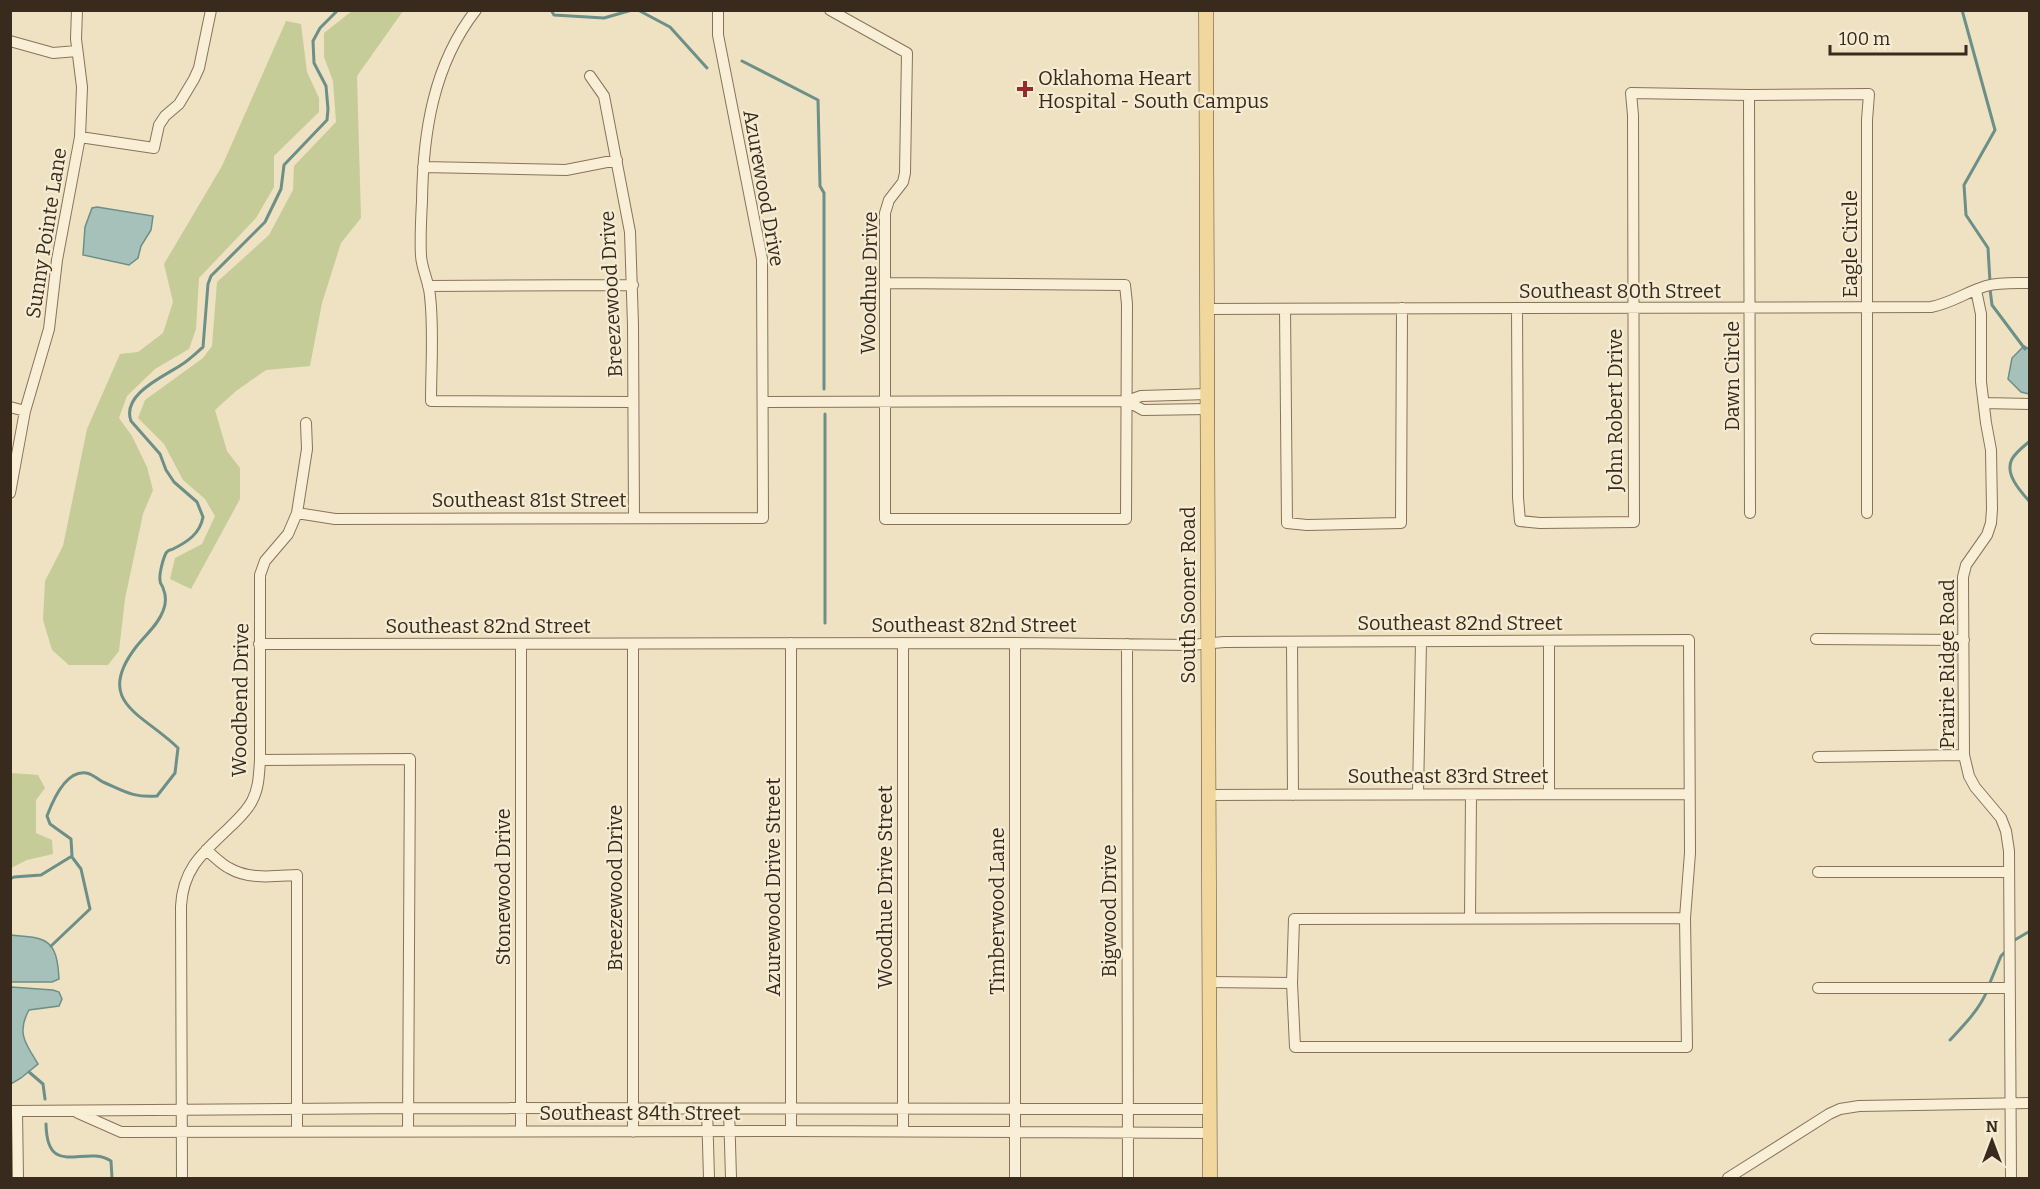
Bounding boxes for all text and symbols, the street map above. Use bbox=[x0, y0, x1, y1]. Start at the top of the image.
scale bar bbox=[1830, 18, 1966, 56]
text: 100 m bbox=[1839, 28, 1890, 50]
place label: Oklahoma Heart Hospital - South Campus bbox=[1038, 66, 1269, 113]
marker: Oklahoma Heart Hospital - South Campus bbox=[1016, 80, 1034, 98]
street label: Azurewood Drive bbox=[738, 108, 790, 268]
street label: Sunny Pointe Lane bbox=[21, 146, 71, 320]
street label: Eagle Circle bbox=[1838, 190, 1862, 298]
street label: Breezewood Drive bbox=[595, 210, 627, 378]
street label: Woodhue Drive bbox=[856, 211, 882, 355]
street label: Southeast 80th Street bbox=[1519, 279, 1721, 303]
street label: Dawn Circle bbox=[1720, 321, 1744, 431]
street label: John Robert Drive bbox=[1603, 328, 1627, 493]
street label: Southeast 81st Street bbox=[431, 488, 627, 512]
street label: South Sooner Road bbox=[1176, 506, 1200, 684]
street label: Prairie Ridge Road bbox=[1935, 579, 1959, 749]
street label: Southeast 82nd Street bbox=[1357, 611, 1563, 635]
street label: Southeast 82nd Street bbox=[871, 613, 1077, 637]
street label: Southeast 82nd Street bbox=[385, 614, 591, 638]
street label: Woodbend Drive bbox=[227, 623, 253, 777]
street label: Southeast 83rd Street bbox=[1347, 764, 1549, 788]
street label: Azurewood Drive Street bbox=[761, 778, 785, 996]
street label: Woodhue Drive Street bbox=[873, 785, 897, 989]
street label: Breezewood Drive bbox=[603, 805, 627, 971]
street label: Stonewood Drive bbox=[491, 808, 515, 966]
street label: Timberwood Lane bbox=[985, 827, 1009, 995]
street label: Bigwood Drive bbox=[1097, 844, 1121, 978]
street label: Southeast 84th Street bbox=[539, 1101, 741, 1125]
north arrow bbox=[1962, 1111, 2022, 1171]
text: N bbox=[1986, 1117, 1998, 1136]

